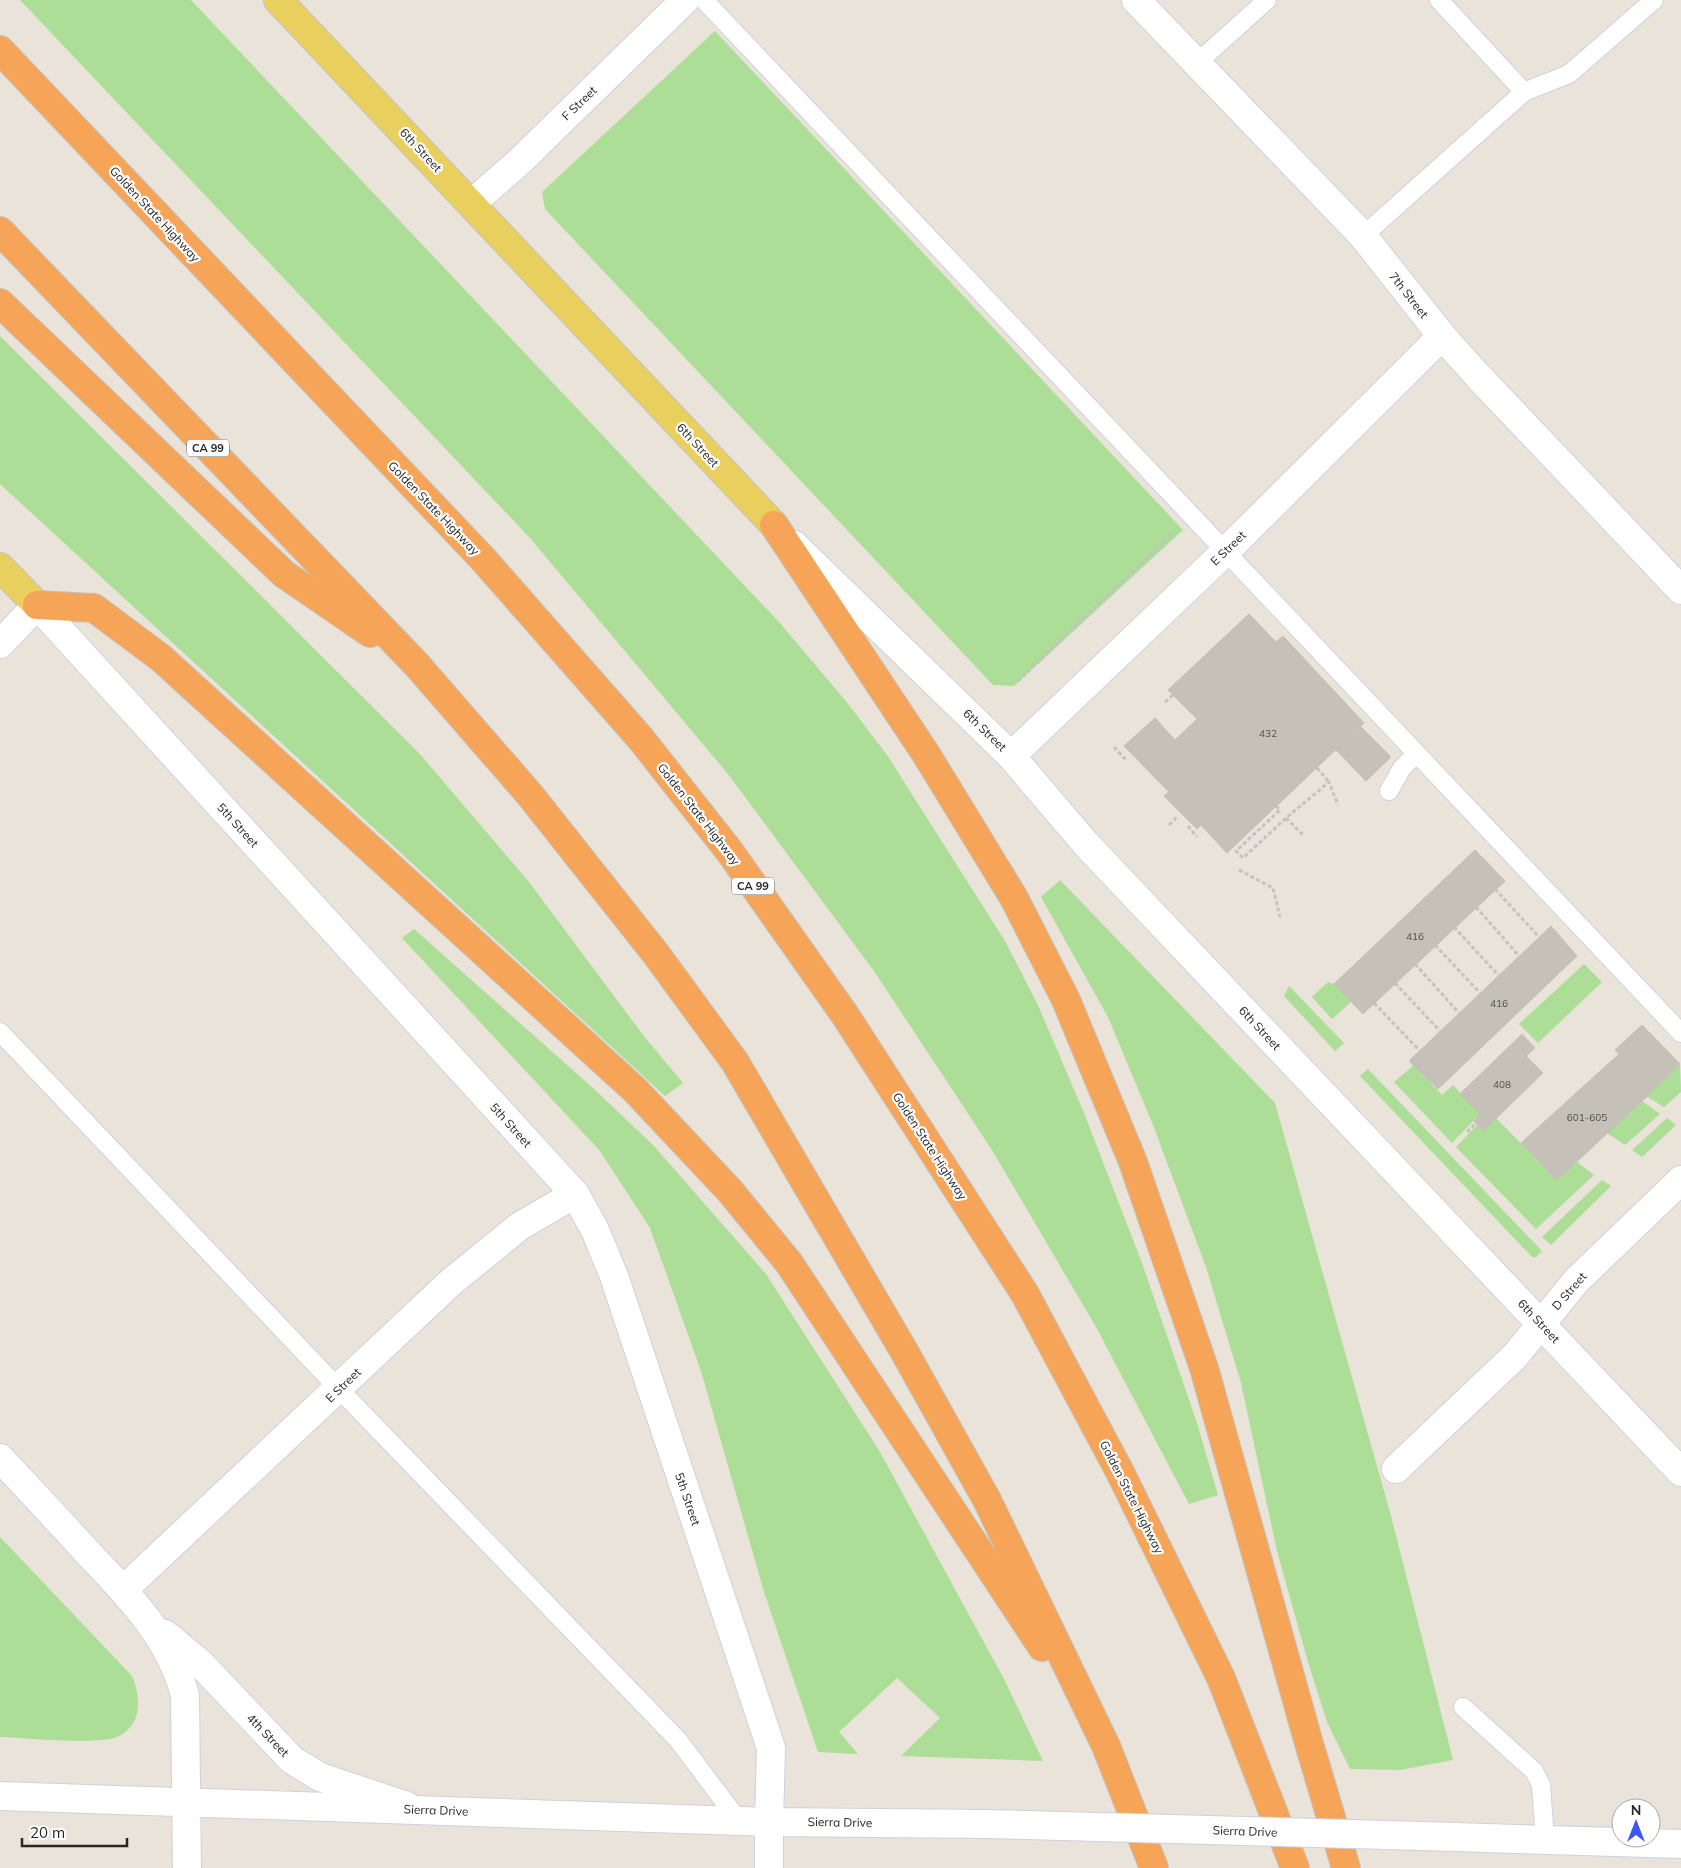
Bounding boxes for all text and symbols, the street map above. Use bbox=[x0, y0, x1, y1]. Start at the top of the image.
street label: F Street bbox=[558, 83, 600, 123]
street label: 6th Street bbox=[397, 125, 445, 175]
street label: Golden State Highway bbox=[107, 163, 204, 265]
street label: 7th Street bbox=[1386, 269, 1432, 321]
street label: 6th Street bbox=[674, 420, 722, 470]
road number: CA 99 bbox=[187, 439, 229, 456]
street label: Golden State Highway bbox=[385, 458, 483, 559]
street label: E Street bbox=[1207, 528, 1249, 568]
street label: 6th Street bbox=[960, 706, 1010, 754]
house number: 432 bbox=[1259, 727, 1277, 740]
street label: Golden State Highway bbox=[655, 760, 744, 868]
street label: 5th Street bbox=[214, 800, 262, 850]
road number: CA 99 bbox=[732, 878, 774, 894]
house number: 416 bbox=[1406, 930, 1424, 943]
house number: 416 bbox=[1490, 997, 1508, 1010]
street label: 6th Street bbox=[1236, 1003, 1284, 1053]
house number: 408 bbox=[1493, 1078, 1511, 1091]
street label: Golden State Highway bbox=[890, 1089, 971, 1203]
street label: 5th Street bbox=[487, 1100, 535, 1150]
house number: 601-605 bbox=[1567, 1111, 1607, 1124]
street label: D Street bbox=[1548, 1269, 1590, 1313]
street label: 6th Street bbox=[1515, 1296, 1563, 1346]
street label: E Street bbox=[322, 1365, 364, 1405]
street label: Golden State Highway bbox=[1097, 1438, 1167, 1557]
street label: 5th Street bbox=[672, 1471, 704, 1527]
street label: 4th Street bbox=[244, 1710, 292, 1760]
north arrow bbox=[1611, 1798, 1661, 1848]
street label: Sierra Drive bbox=[403, 1801, 469, 1819]
text: N bbox=[1631, 1801, 1641, 1819]
street label: Sierra Drive bbox=[807, 1814, 873, 1830]
scale bar bbox=[22, 1816, 128, 1848]
street label: Sierra Drive bbox=[1212, 1822, 1278, 1840]
text: 20 m bbox=[30, 1823, 65, 1842]

